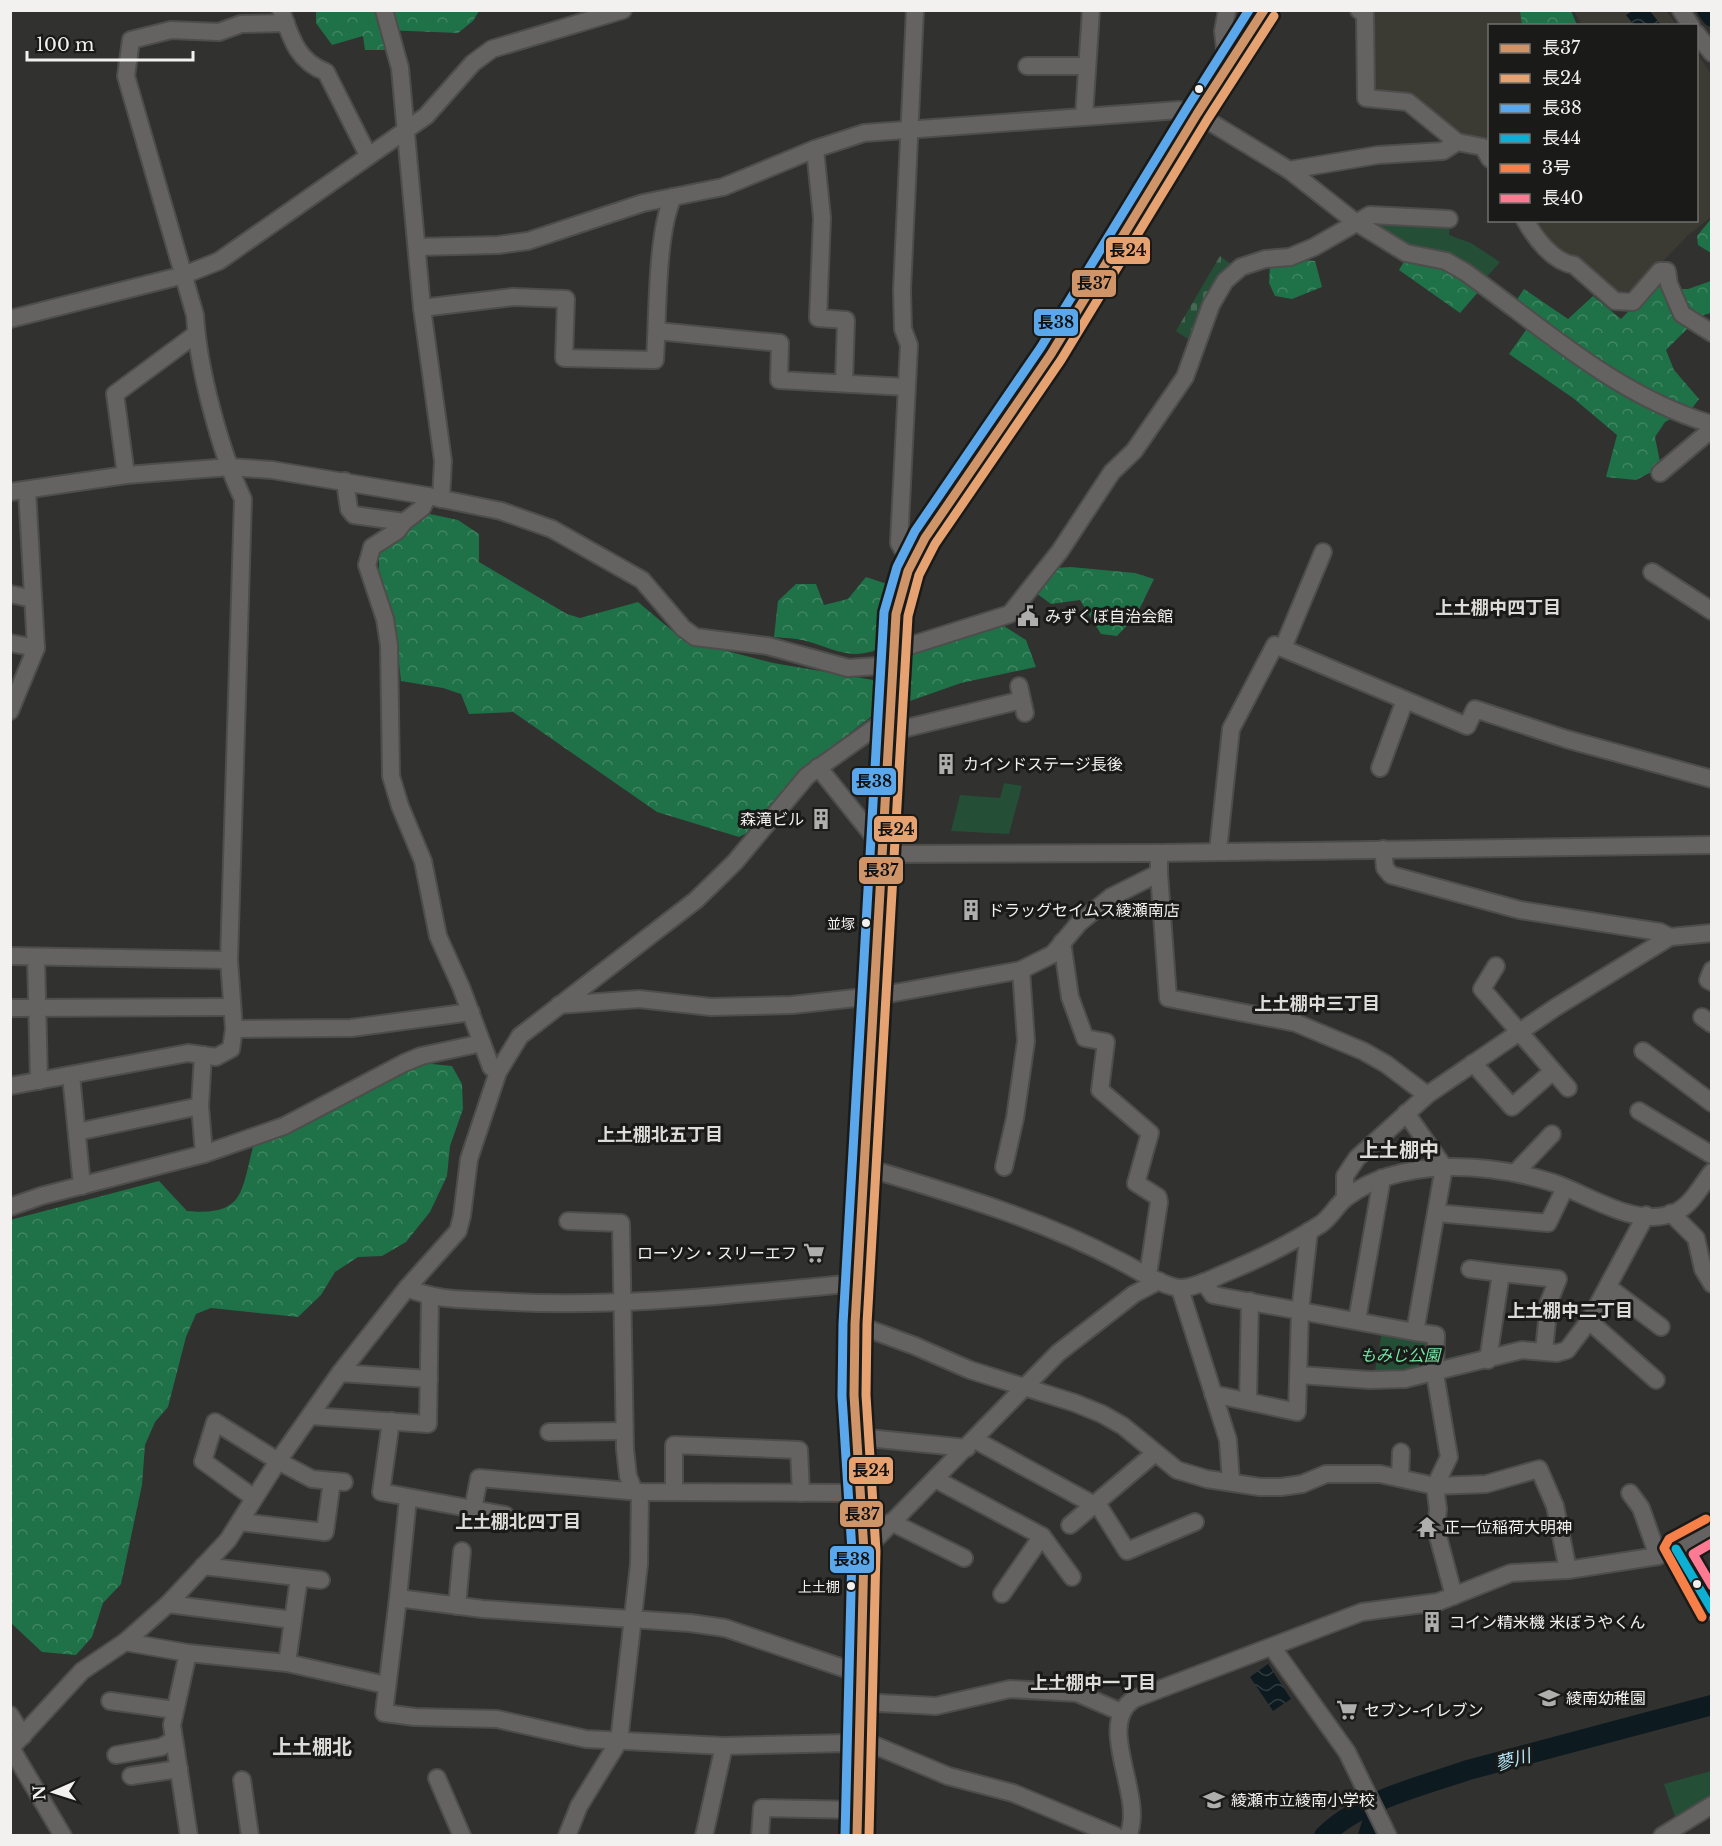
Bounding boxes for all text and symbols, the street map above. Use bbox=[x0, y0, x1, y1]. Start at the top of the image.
scale bar bbox=[27, 24, 194, 62]
legend bbox=[1488, 24, 1698, 222]
text: 100 m bbox=[36, 34, 94, 56]
text: 長37 bbox=[1542, 37, 1581, 59]
text: 長24 bbox=[1542, 67, 1582, 89]
unlabelled marker bbox=[1193, 83, 1205, 95]
text: 長38 bbox=[1542, 97, 1582, 119]
text: 長44 bbox=[1542, 127, 1581, 149]
text: 3号 bbox=[1542, 157, 1571, 179]
text: 長40 bbox=[1542, 187, 1583, 209]
line badge: 長24 bbox=[1105, 236, 1151, 265]
text: 長24 bbox=[1109, 240, 1147, 260]
line badge: 長37 bbox=[1071, 269, 1117, 298]
text: 長37 bbox=[1077, 273, 1112, 293]
line badge: 長38 bbox=[1033, 308, 1079, 337]
text: 長38 bbox=[1038, 312, 1074, 332]
district label: 上土棚中四丁目 bbox=[1435, 597, 1561, 619]
public building icon: みずくぼ自治会館 bbox=[1016, 604, 1040, 628]
place label: みずくぼ自治会館 bbox=[1045, 606, 1173, 626]
building icon: カインドステージ長後 bbox=[934, 752, 958, 776]
place label: カインドステージ長後 bbox=[963, 754, 1123, 774]
line badge: 長38 bbox=[851, 767, 897, 796]
text: 長38 bbox=[856, 771, 892, 791]
building icon: 森滝ビル bbox=[809, 807, 833, 831]
place label: 森滝ビル bbox=[740, 809, 804, 829]
line badge: 長24 bbox=[873, 815, 918, 843]
text: 長24 bbox=[877, 819, 915, 839]
line badge: 長37 bbox=[858, 856, 904, 885]
text: 長37 bbox=[864, 860, 899, 880]
building icon: ドラッグセイムス綾瀬南店 bbox=[959, 898, 983, 922]
place label: ドラッグセイムス綾瀬南店 bbox=[988, 900, 1180, 920]
place label: 並塚 bbox=[827, 915, 855, 933]
marker: 並塚 bbox=[860, 917, 872, 929]
district label: 上土棚中三丁目 bbox=[1254, 993, 1380, 1015]
district label: 上土棚北五丁目 bbox=[597, 1124, 723, 1146]
district label: 上土棚中 bbox=[1359, 1138, 1439, 1162]
supermarket icon: ローソン・スリーエフ bbox=[802, 1241, 826, 1265]
place label: ローソン・スリーエフ bbox=[637, 1243, 797, 1263]
district label: 上土棚中二丁目 bbox=[1507, 1300, 1633, 1322]
park label: もみじ公園 bbox=[1360, 1345, 1442, 1365]
line badge: 長24 bbox=[848, 1456, 894, 1485]
text: 長24 bbox=[852, 1460, 890, 1480]
line badge: 長37 bbox=[839, 1500, 884, 1528]
text: 長37 bbox=[845, 1504, 880, 1524]
district label: 上土棚北四丁目 bbox=[455, 1511, 581, 1533]
temple icon: 正一位稲荷大明神 bbox=[1415, 1515, 1439, 1539]
place label: 正一位稲荷大明神 bbox=[1444, 1517, 1572, 1537]
line badge: 長38 bbox=[829, 1545, 875, 1574]
text: 長38 bbox=[834, 1549, 870, 1569]
place label: 上土棚 bbox=[798, 1578, 840, 1596]
unlabelled marker bbox=[1691, 1578, 1703, 1590]
marker: 上土棚 bbox=[845, 1580, 857, 1592]
building icon: コイン精米機 米ぼうやくん bbox=[1420, 1610, 1444, 1634]
place label: コイン精米機 米ぼうやくん bbox=[1449, 1612, 1646, 1632]
district label: 上土棚中一丁目 bbox=[1030, 1672, 1156, 1694]
school or university icon: 綾南幼稚園 bbox=[1537, 1686, 1561, 1710]
place label: 綾南幼稚園 bbox=[1566, 1688, 1646, 1708]
supermarket icon: セブン-イレブン bbox=[1335, 1698, 1359, 1722]
place label: セブン-イレブン bbox=[1364, 1700, 1483, 1720]
district label: 上土棚北 bbox=[272, 1735, 352, 1759]
water label: 蓼川 bbox=[1493, 1744, 1535, 1775]
north arrow bbox=[24, 1762, 84, 1822]
text: N bbox=[29, 1785, 49, 1801]
school or university icon: 綾瀬市立綾南小学校 bbox=[1202, 1788, 1226, 1812]
place label: 綾瀬市立綾南小学校 bbox=[1231, 1790, 1375, 1810]

